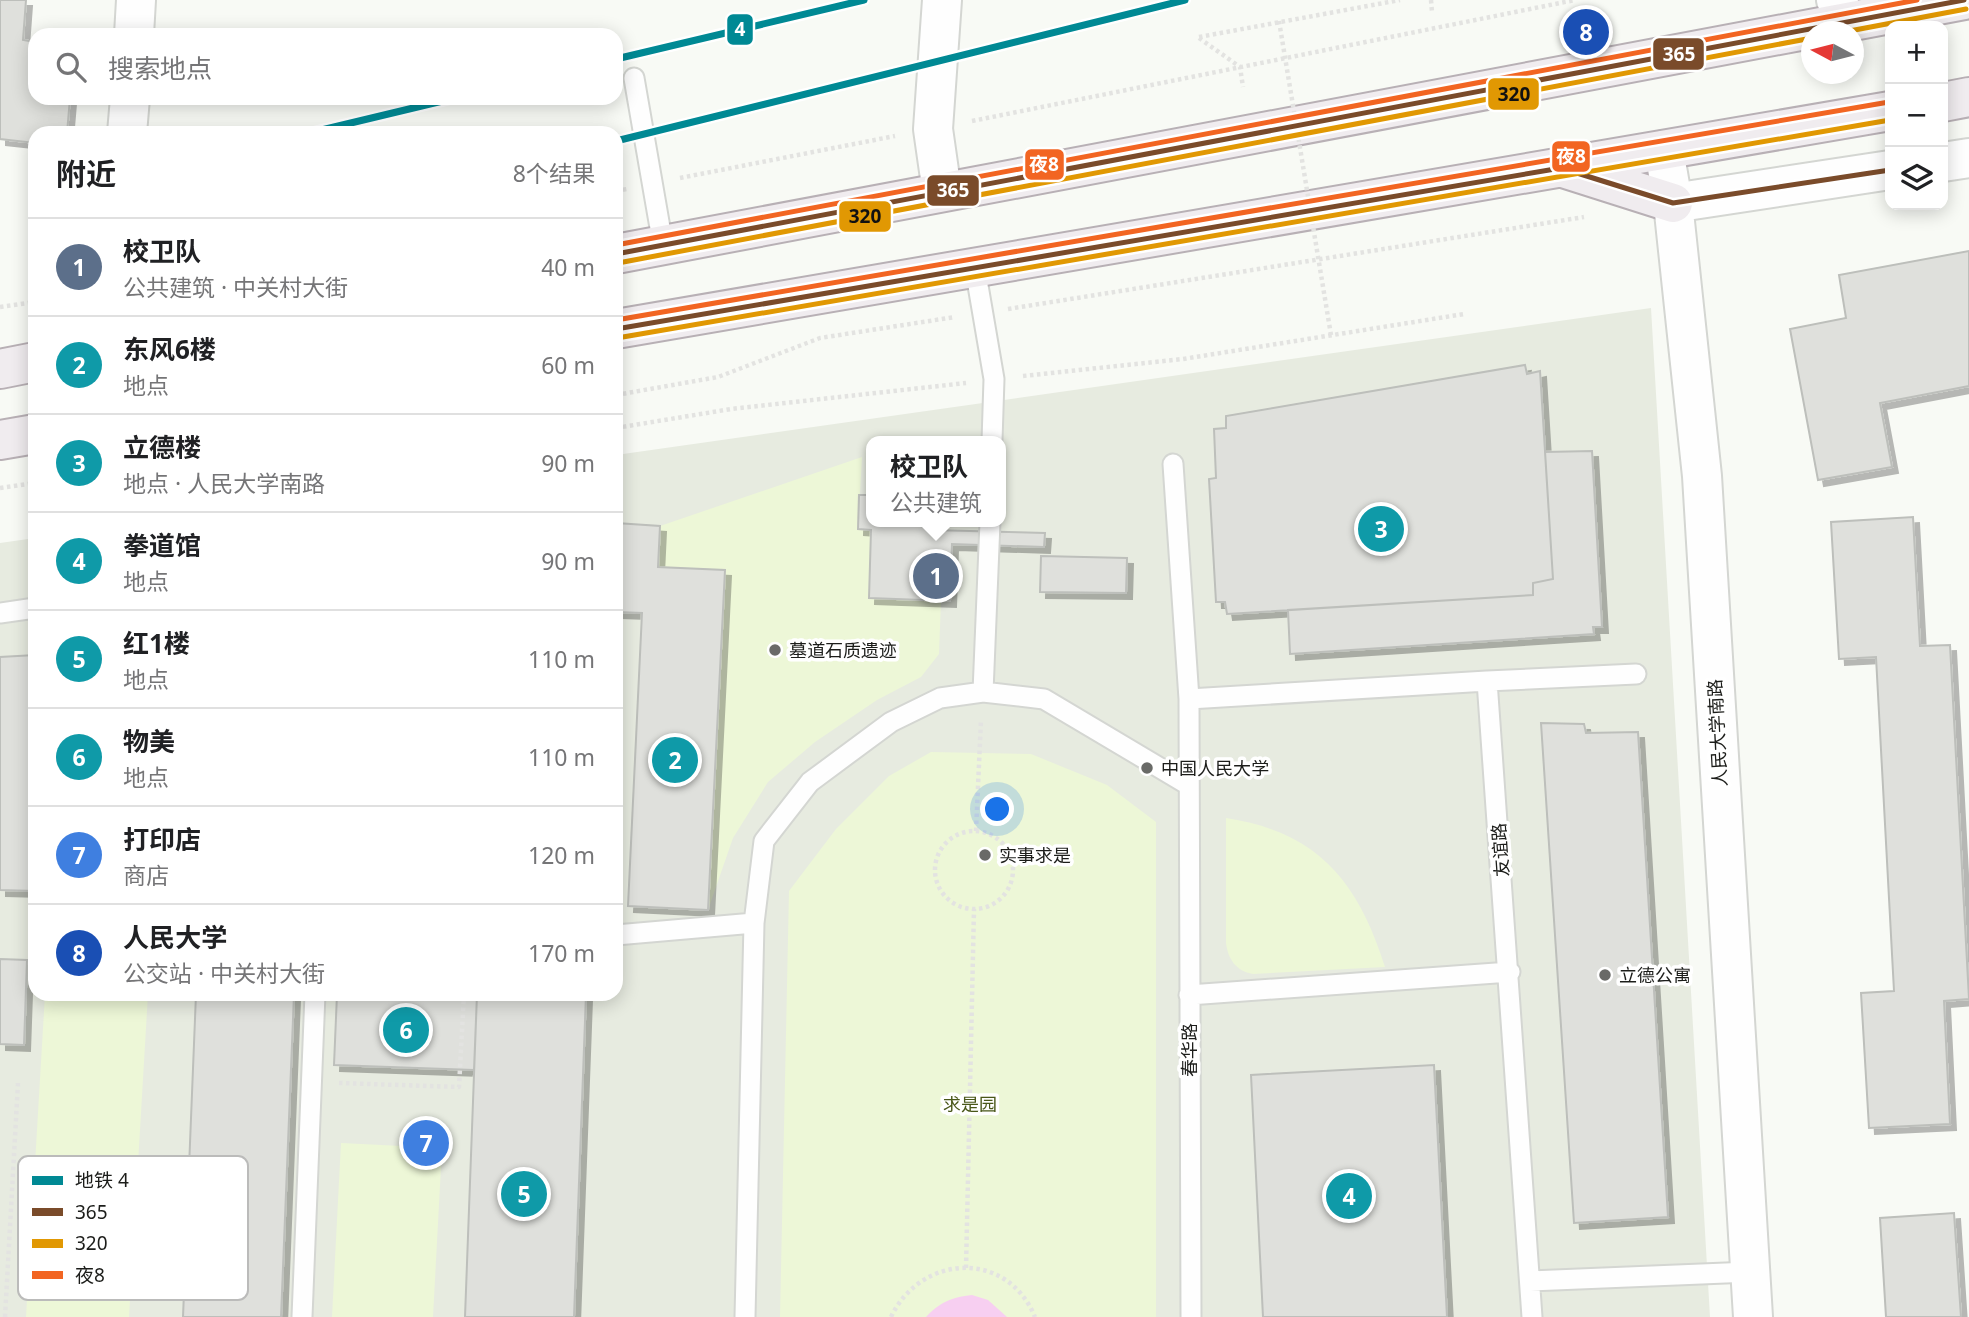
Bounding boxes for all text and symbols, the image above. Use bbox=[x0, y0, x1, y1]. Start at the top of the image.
pin: 8 bbox=[1563, 6, 1609, 58]
line badge: 4 bbox=[726, 13, 754, 46]
text: 4 bbox=[735, 16, 746, 42]
north arrow bbox=[1801, 21, 1864, 84]
map controls bbox=[1885, 21, 1948, 210]
button: + bbox=[1885, 21, 1948, 84]
search box bbox=[28, 28, 623, 105]
line badge: 365 bbox=[1652, 37, 1705, 71]
text: 365 bbox=[1663, 41, 1695, 67]
icon: search bbox=[52, 48, 90, 86]
text: 搜索地点 bbox=[108, 50, 212, 86]
line badge: 320 bbox=[1487, 77, 1540, 111]
text: 320 bbox=[1498, 81, 1530, 107]
button: − bbox=[1885, 84, 1948, 147]
line badge: 夜8 bbox=[1551, 140, 1591, 173]
text: 夜8 bbox=[1556, 143, 1586, 169]
button: layers bbox=[1885, 147, 1948, 210]
line badge: 夜8 bbox=[1024, 148, 1065, 181]
text: 夜8 bbox=[1029, 151, 1059, 177]
text: 附近 bbox=[56, 153, 116, 194]
text: 8个结果 bbox=[513, 157, 595, 189]
line badge: 365 bbox=[926, 174, 980, 207]
text: 365 bbox=[937, 177, 969, 203]
line badge: 320 bbox=[838, 200, 892, 233]
text: 320 bbox=[849, 203, 881, 229]
text: 校卫队 bbox=[123, 233, 201, 269]
text: 1 bbox=[72, 251, 86, 283]
text: 40 m bbox=[541, 251, 595, 283]
text: 公共建筑 · 中关村大街 bbox=[123, 271, 348, 303]
text: 东风6楼 bbox=[123, 331, 216, 367]
text: 2 bbox=[72, 349, 86, 381]
text: 60 m bbox=[541, 349, 595, 381]
text: 地点 bbox=[123, 369, 169, 401]
text: 立德楼 bbox=[123, 429, 201, 465]
popup bbox=[866, 436, 1006, 527]
text: 3 bbox=[72, 447, 86, 479]
text: 90 m bbox=[541, 447, 595, 479]
text: 校卫队 bbox=[890, 448, 968, 484]
text: 地点 · 人民大学南路 bbox=[123, 467, 325, 499]
text: 公共建筑 bbox=[890, 486, 982, 518]
pin: 3 bbox=[1358, 503, 1404, 555]
text: 拳道馆 bbox=[123, 527, 201, 563]
text: 4 bbox=[72, 545, 86, 577]
text: 90 m bbox=[541, 545, 595, 577]
pin: 1 bbox=[913, 550, 959, 602]
text: 地点 bbox=[123, 565, 169, 597]
text: 红1楼 bbox=[123, 625, 190, 661]
place label: 墓道石质遗迹 bbox=[789, 638, 897, 662]
marker: 墓道石质遗迹 bbox=[767, 642, 783, 658]
text: 5 bbox=[72, 643, 86, 675]
text: 110 m bbox=[528, 643, 595, 675]
text: 地点 bbox=[123, 663, 169, 695]
street label: 人民大学南路 bbox=[1702, 678, 1732, 788]
text: 物美 bbox=[123, 723, 175, 759]
pin: 2 bbox=[652, 734, 698, 786]
text: 6 bbox=[72, 741, 86, 773]
text: 110 m bbox=[528, 741, 595, 773]
place label: 中国人民大学 bbox=[1161, 756, 1269, 780]
marker: 中国人民大学 bbox=[1139, 760, 1155, 776]
text: 地点 bbox=[123, 761, 169, 793]
your location bbox=[980, 792, 1014, 826]
text: 打印店 bbox=[123, 821, 201, 857]
street label: 友谊路 bbox=[1486, 822, 1514, 878]
text: 7 bbox=[72, 839, 86, 871]
text: 120 m bbox=[528, 839, 595, 871]
place label: 实事求是 bbox=[999, 843, 1071, 867]
marker: 实事求是 bbox=[977, 847, 993, 863]
text: 商店 bbox=[123, 859, 169, 891]
text: 人民大学 bbox=[123, 919, 227, 955]
text: 8 bbox=[72, 937, 86, 969]
text: 170 m bbox=[528, 937, 595, 969]
text: 公交站 · 中关村大街 bbox=[123, 957, 325, 989]
place label: 立德公寓 bbox=[1619, 963, 1691, 987]
marker: 立德公寓 bbox=[1597, 967, 1613, 983]
pin: 6 bbox=[383, 1004, 429, 1056]
street label: 春华路 bbox=[1177, 1023, 1201, 1077]
park label: 求是园 bbox=[943, 1092, 997, 1116]
pin: 7 bbox=[403, 1117, 449, 1169]
legend bbox=[18, 1156, 248, 1300]
text: 地铁 4 bbox=[75, 1167, 129, 1193]
pin: 5 bbox=[501, 1168, 547, 1220]
pin: 4 bbox=[1326, 1170, 1372, 1222]
text: 365 bbox=[75, 1199, 108, 1225]
text: 320 bbox=[75, 1230, 108, 1256]
text: 夜8 bbox=[75, 1262, 105, 1288]

